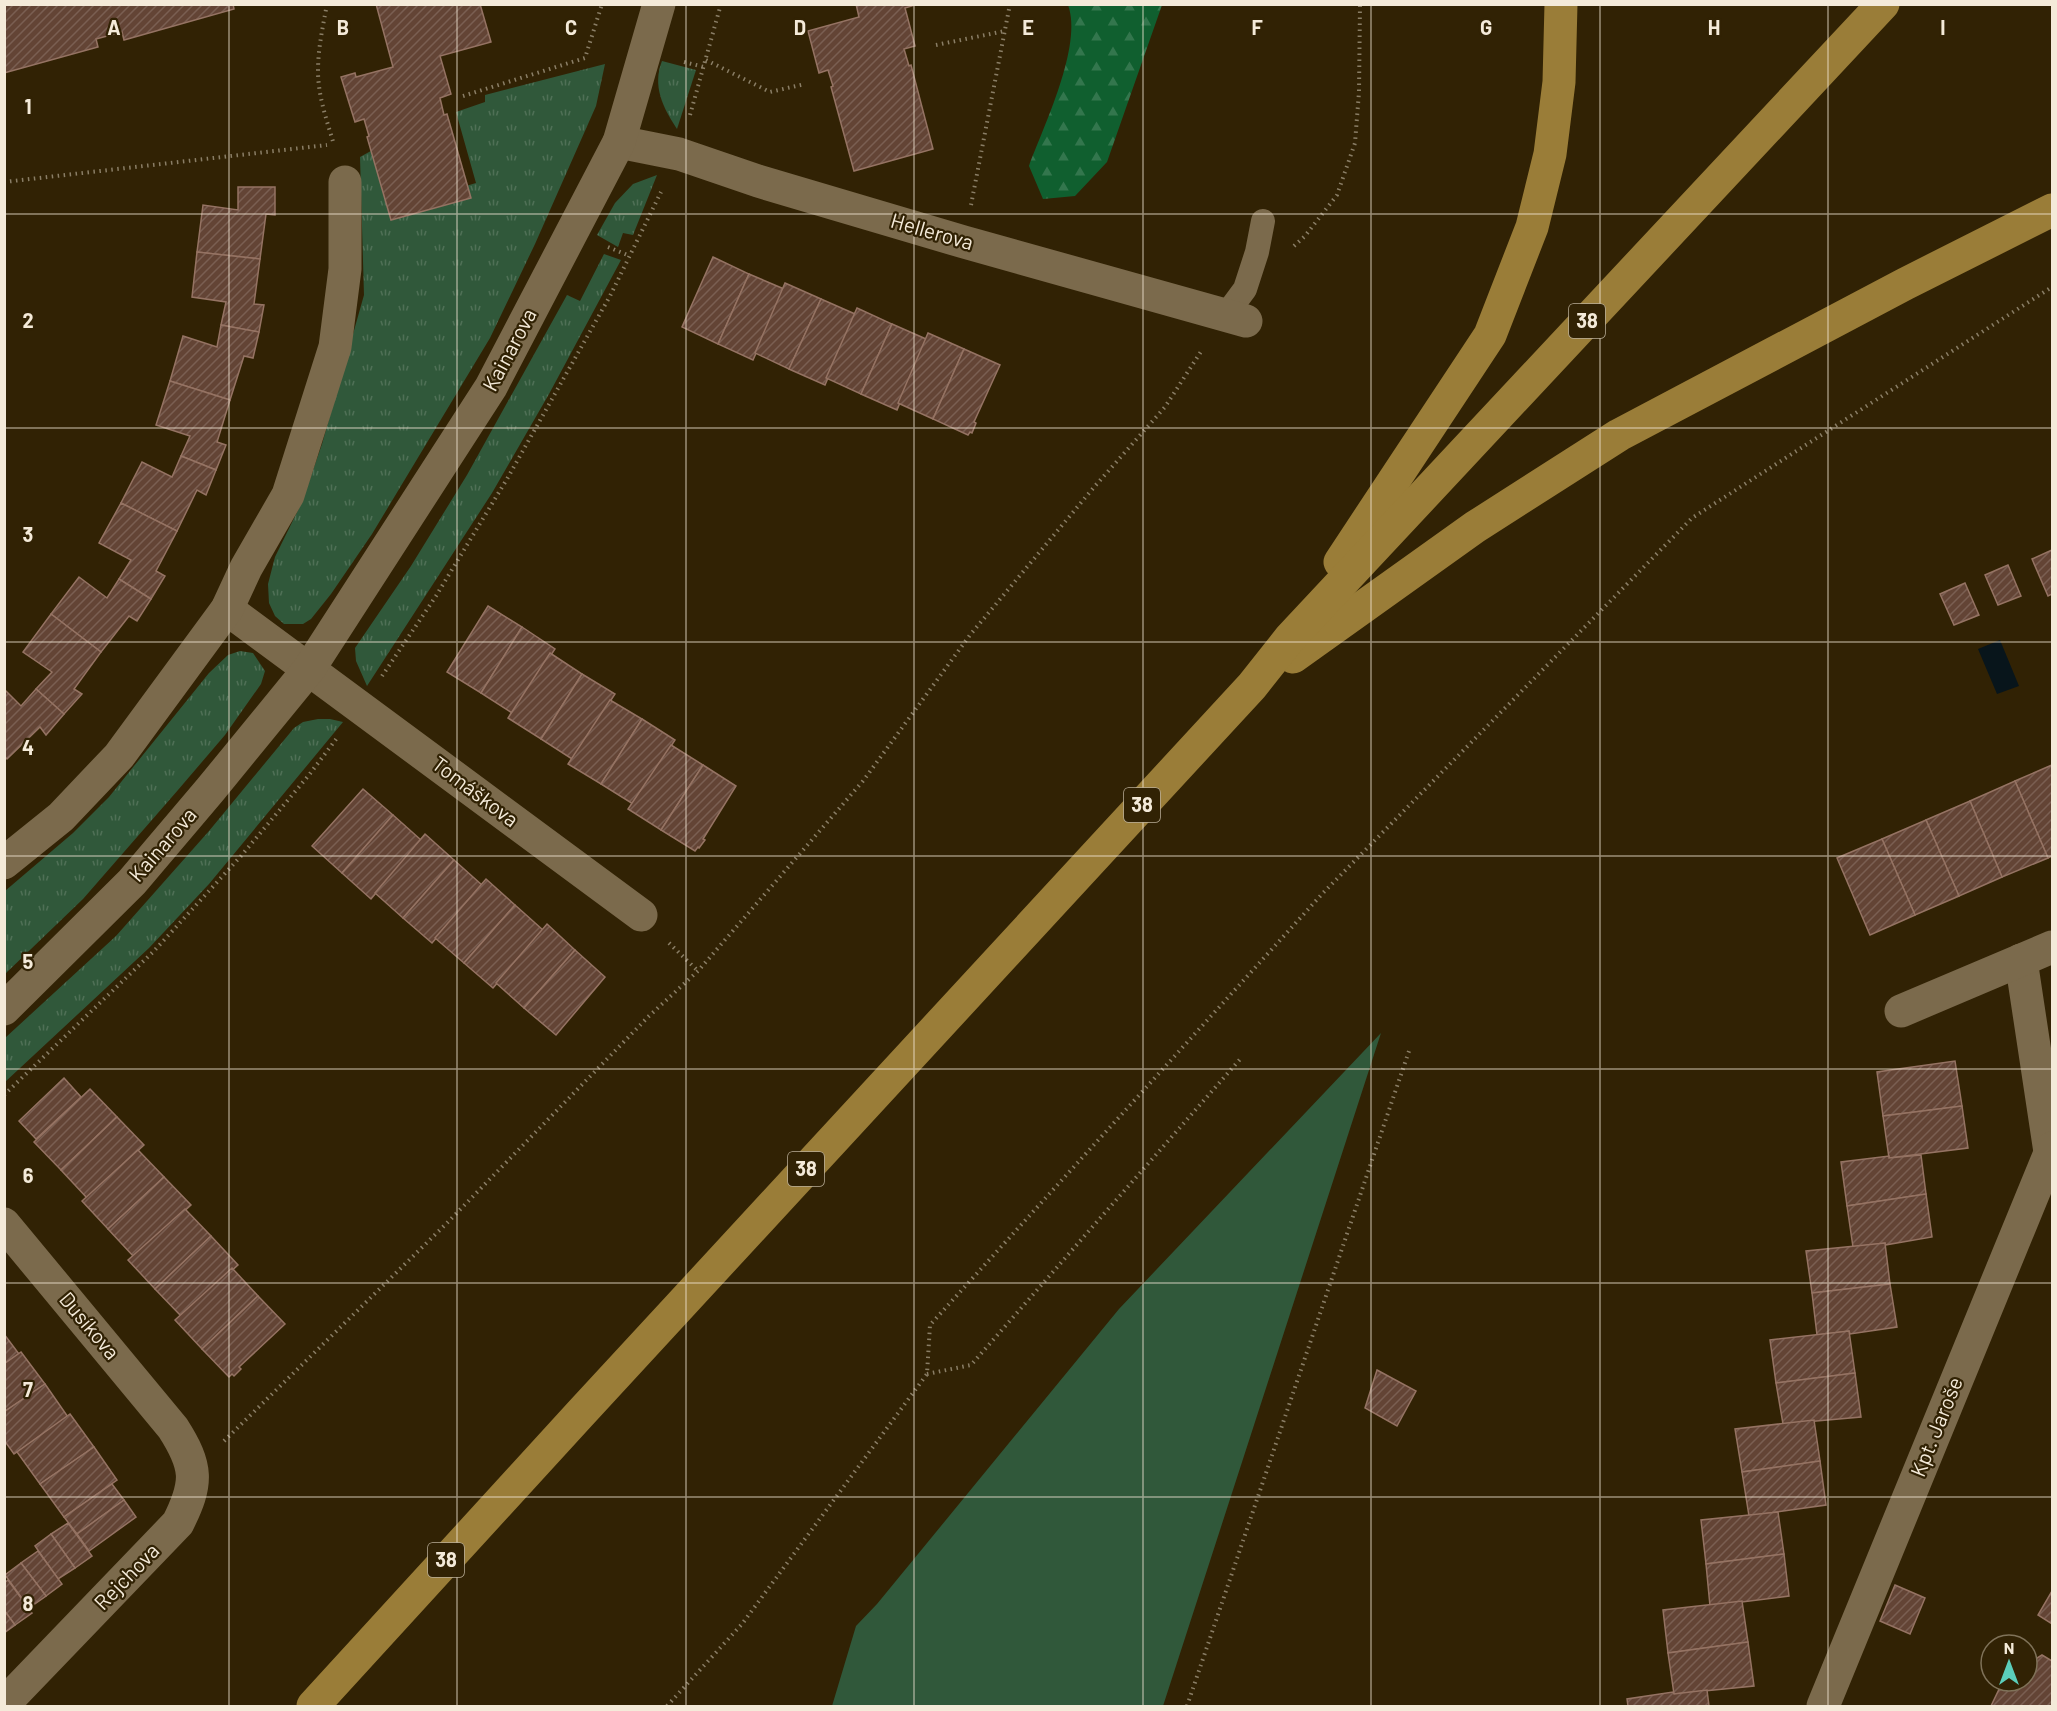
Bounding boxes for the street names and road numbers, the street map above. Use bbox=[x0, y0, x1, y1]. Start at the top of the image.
street label: Hellerova bbox=[888, 207, 977, 254]
street label: Kainarova bbox=[477, 304, 541, 395]
road number: 38 bbox=[1569, 304, 1605, 338]
street label: Tomáškova bbox=[428, 750, 524, 831]
road number: 38 bbox=[1124, 788, 1160, 822]
street label: Kainarova bbox=[123, 802, 201, 886]
road number: 38 bbox=[788, 1152, 824, 1186]
street label: Dusíkova bbox=[55, 1286, 125, 1364]
street label: Kpt. Jaroše bbox=[1904, 1373, 1967, 1480]
street label: Rejchova bbox=[88, 1538, 164, 1614]
road number: 38 bbox=[428, 1543, 464, 1577]

